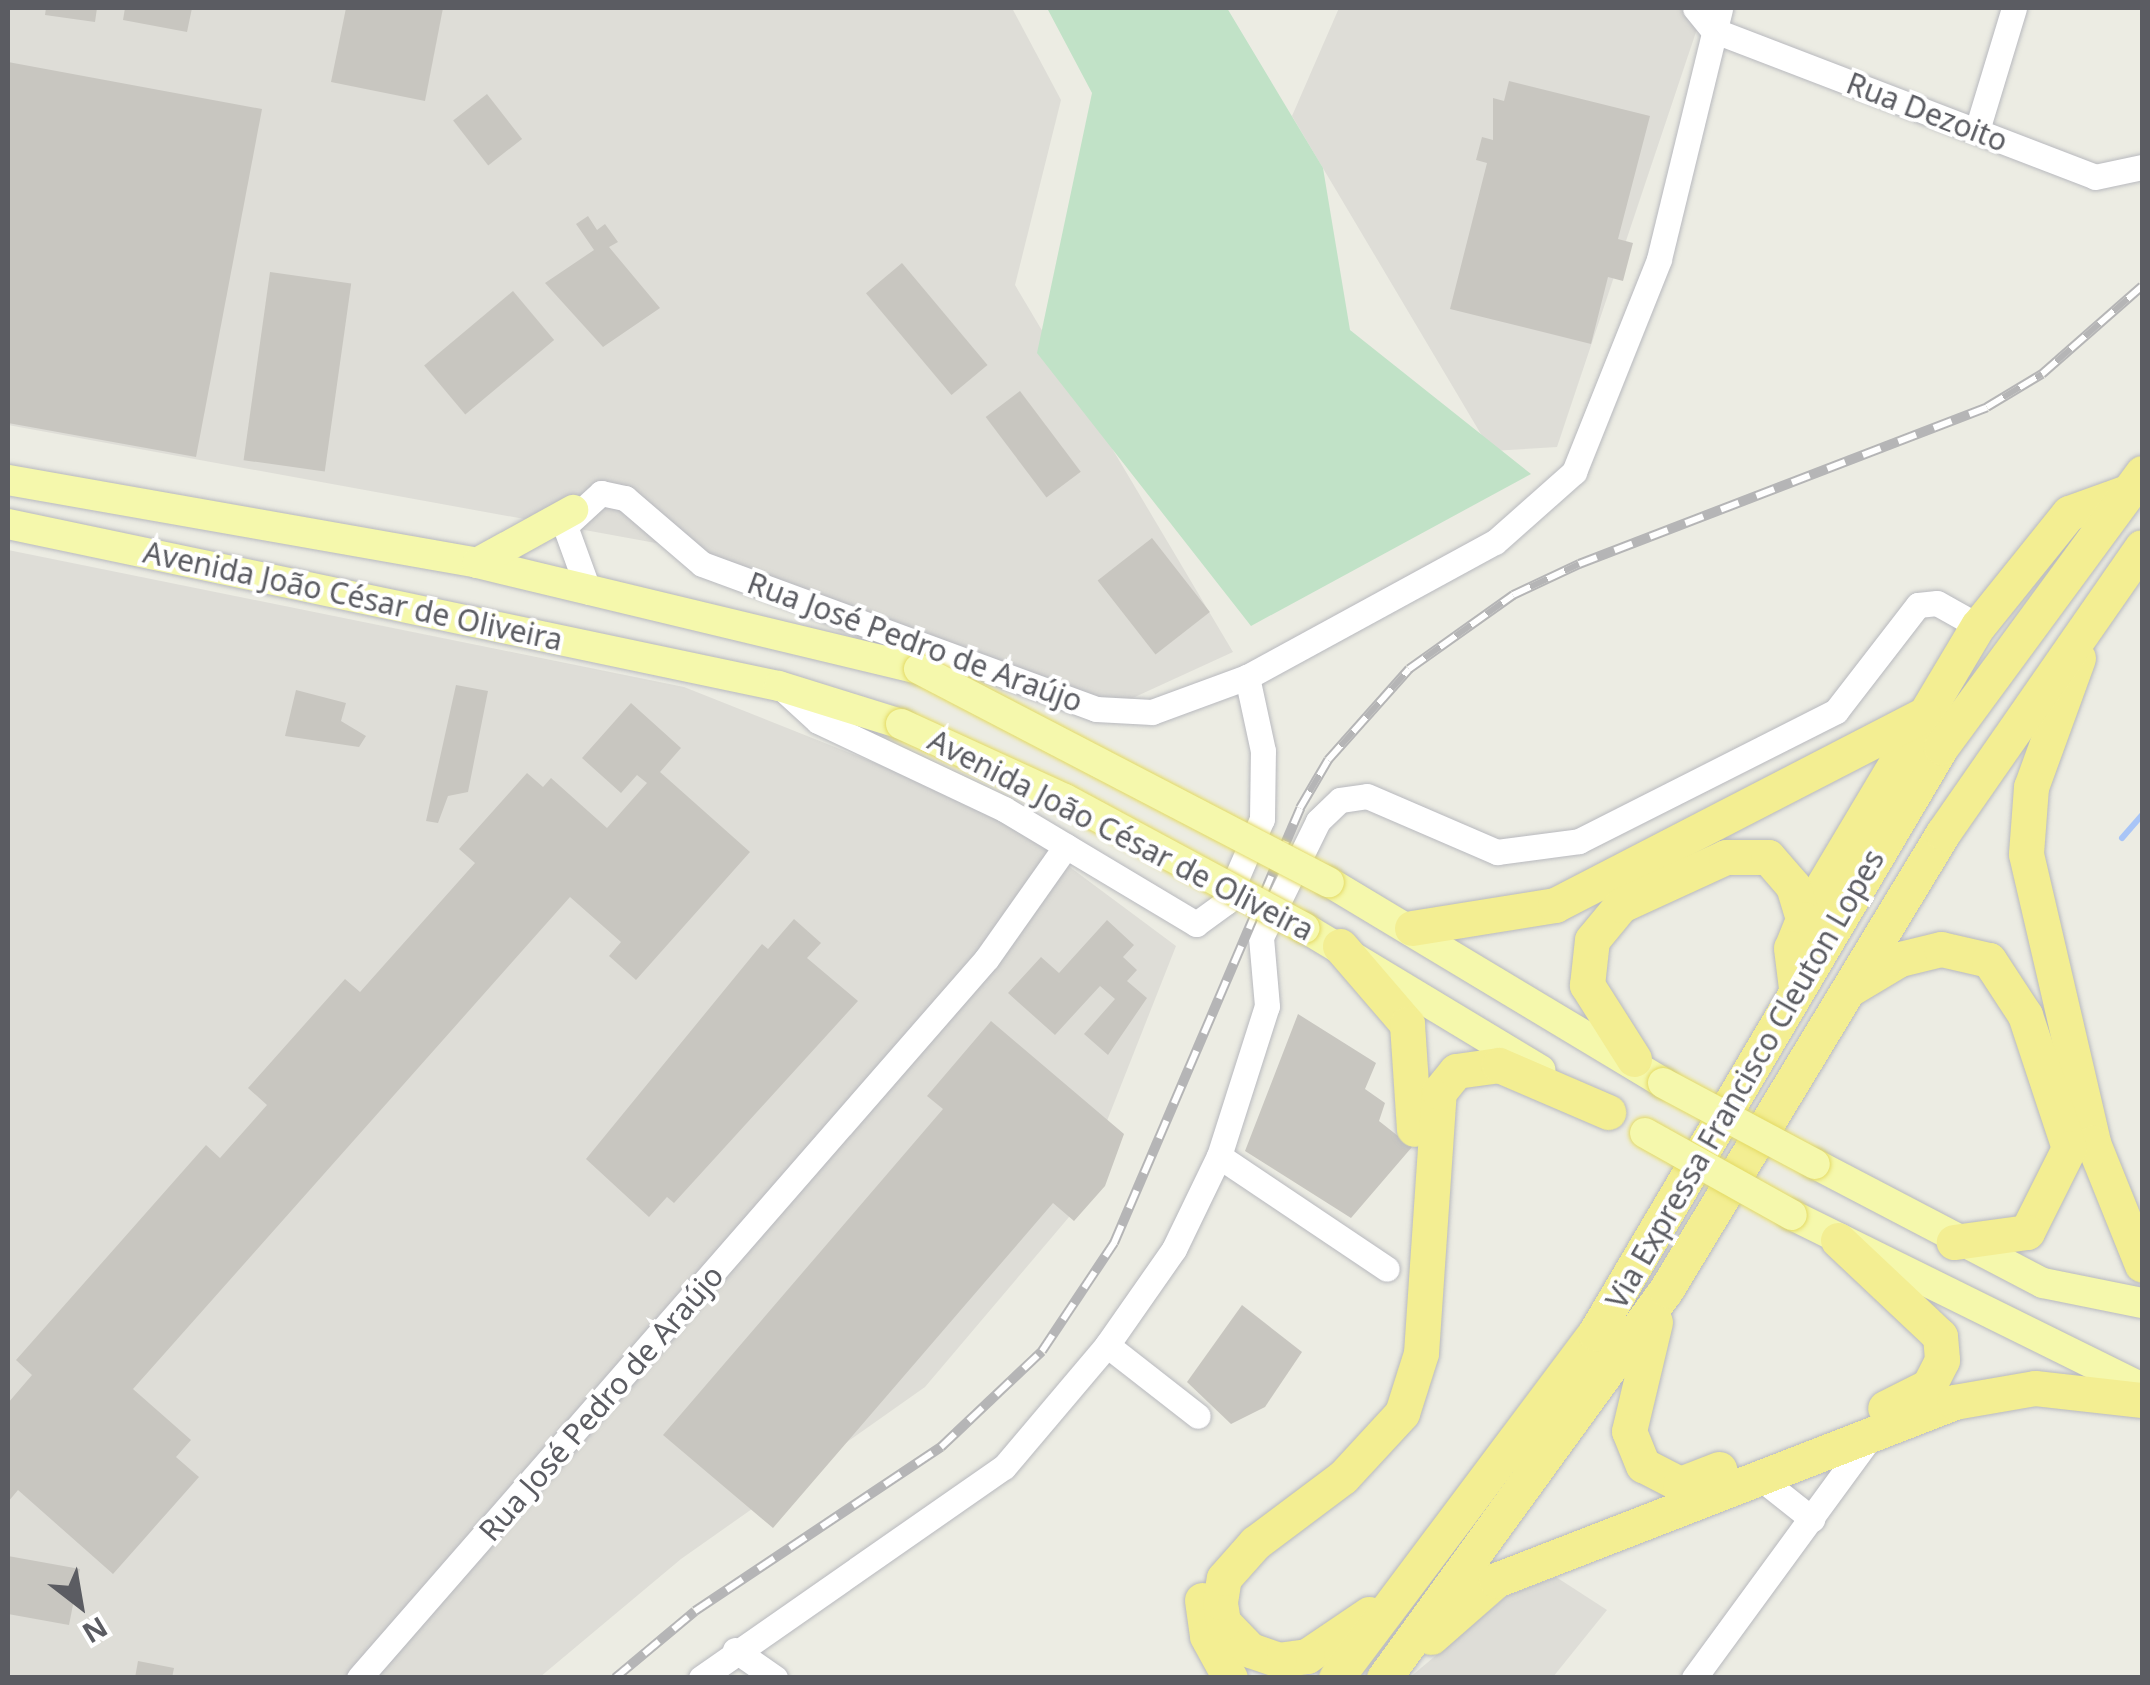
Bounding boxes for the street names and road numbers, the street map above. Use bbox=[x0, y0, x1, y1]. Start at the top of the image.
street label: Rua Dezoito bbox=[1842, 65, 2012, 159]
street label: Avenida João César de Oliveira bbox=[140, 534, 566, 658]
street label: Rua José Pedro de Araújo bbox=[743, 565, 1087, 719]
street label: Avenida João César de Oliveira bbox=[922, 722, 1320, 948]
street label: Via Expressa Francisco Cleuton Lopes bbox=[1598, 843, 1892, 1315]
street label: Rua José Pedro de Araújo bbox=[471, 1258, 731, 1548]

